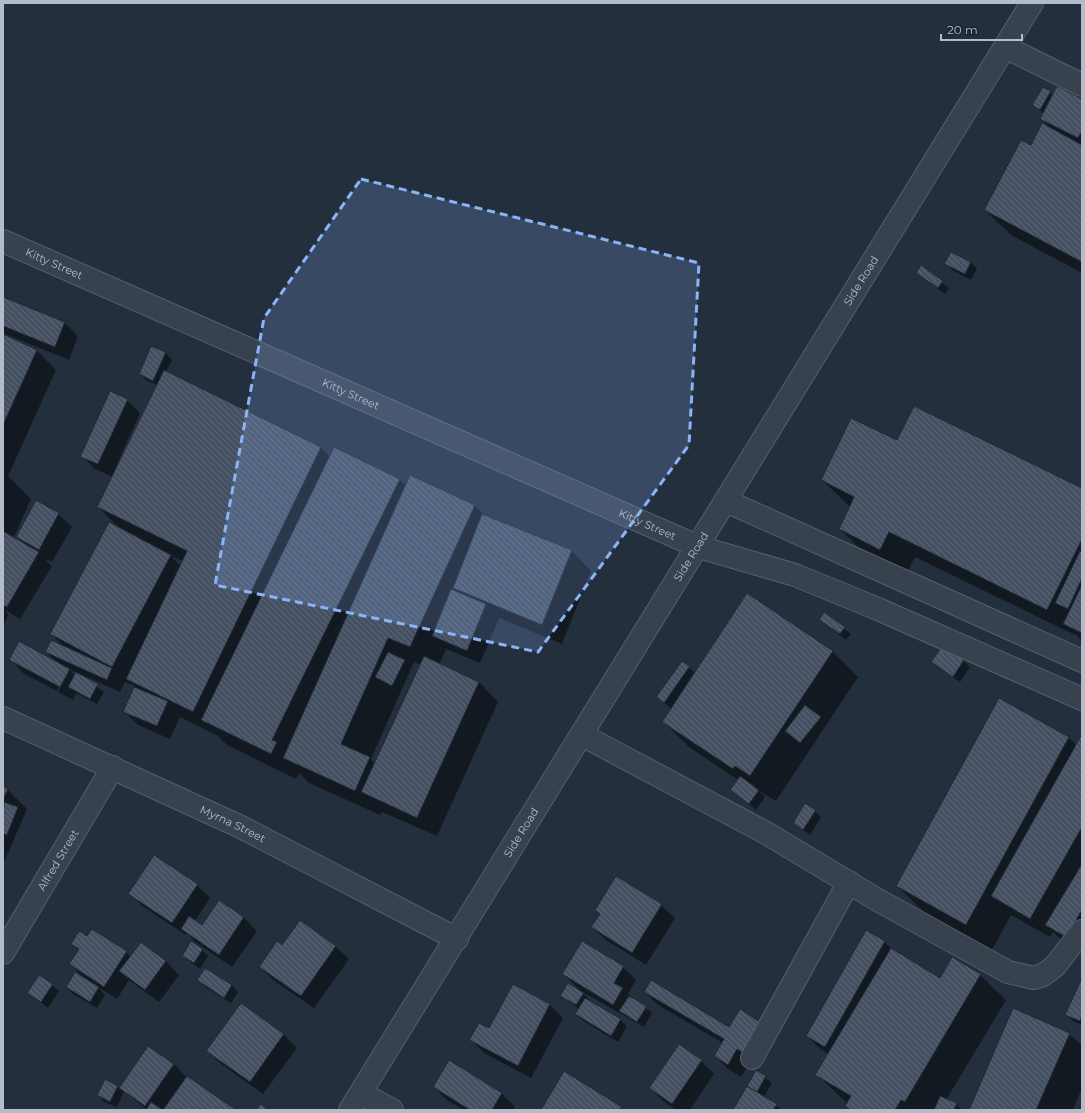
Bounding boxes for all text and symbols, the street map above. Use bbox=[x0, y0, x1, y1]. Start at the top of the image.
scale bar bbox=[941, 16, 1022, 42]
text: 20 m bbox=[947, 22, 978, 37]
street label: Kitty Street bbox=[23, 245, 86, 282]
street label: Side Road bbox=[840, 253, 881, 308]
street label: Kitty Street bbox=[320, 375, 382, 413]
street label: Kitty Street bbox=[617, 506, 679, 543]
street label: Side Road bbox=[670, 529, 711, 584]
street label: Myrna Street bbox=[198, 802, 268, 846]
street label: Side Road bbox=[500, 805, 542, 860]
street label: Alfred Street bbox=[34, 826, 82, 893]

